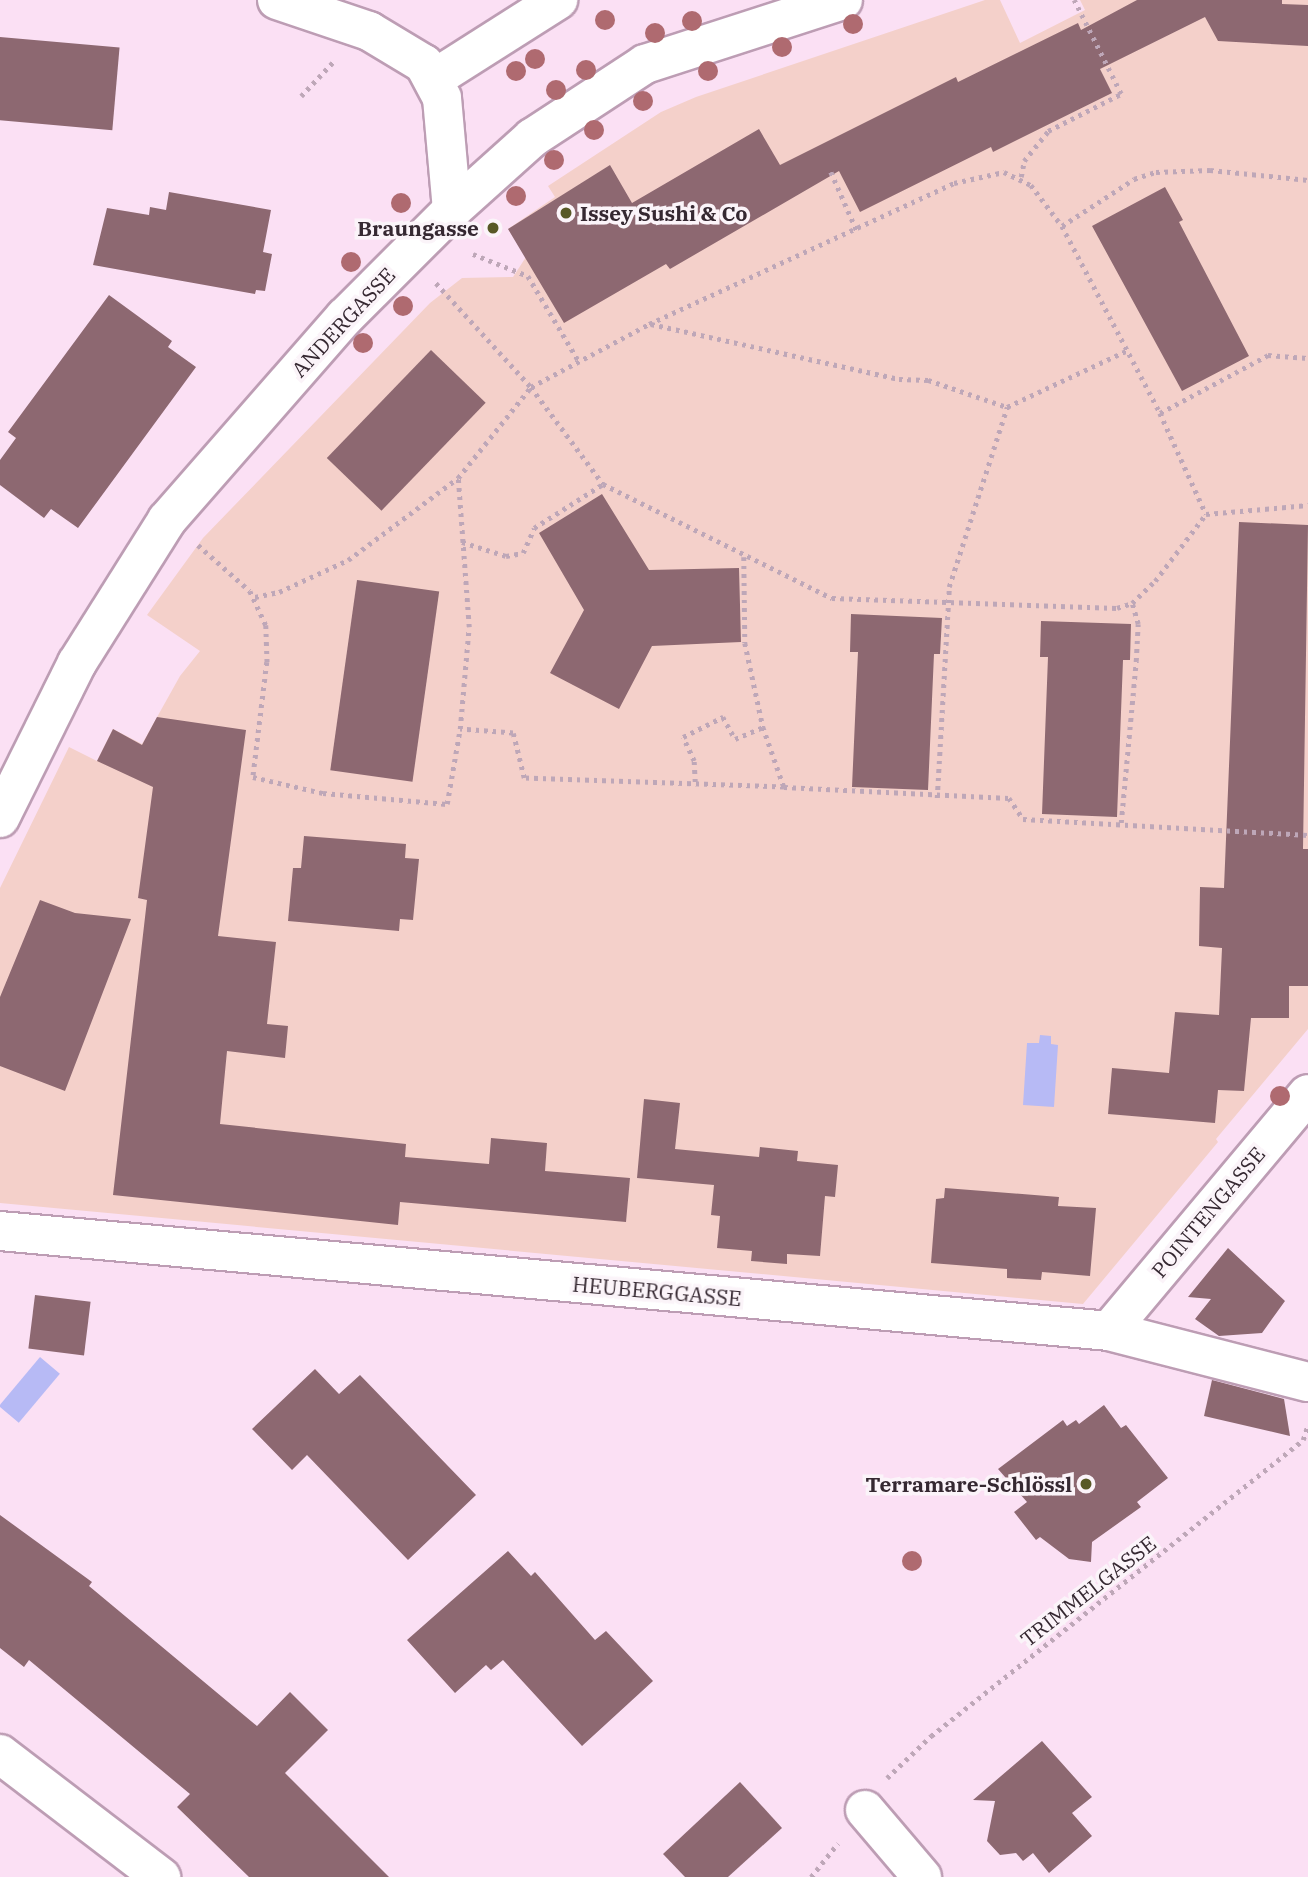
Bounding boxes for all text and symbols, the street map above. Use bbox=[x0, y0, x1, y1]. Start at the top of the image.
place label: Issey Sushi & Co bbox=[580, 200, 747, 226]
marker: Issey Sushi & Co bbox=[558, 205, 574, 221]
place label: Braungasse bbox=[357, 215, 479, 241]
marker: Braungasse bbox=[485, 220, 501, 236]
street label: ANDERGASSE bbox=[286, 262, 400, 382]
street label: POINTENGASSE bbox=[1146, 1142, 1270, 1282]
street label: HEUBERGGASSE bbox=[571, 1271, 743, 1311]
place label: Terramare-Schlössl bbox=[865, 1471, 1072, 1497]
marker: Terramare-Schlössl bbox=[1078, 1476, 1094, 1492]
street label: TRIMMELGASSE bbox=[1015, 1530, 1161, 1652]

